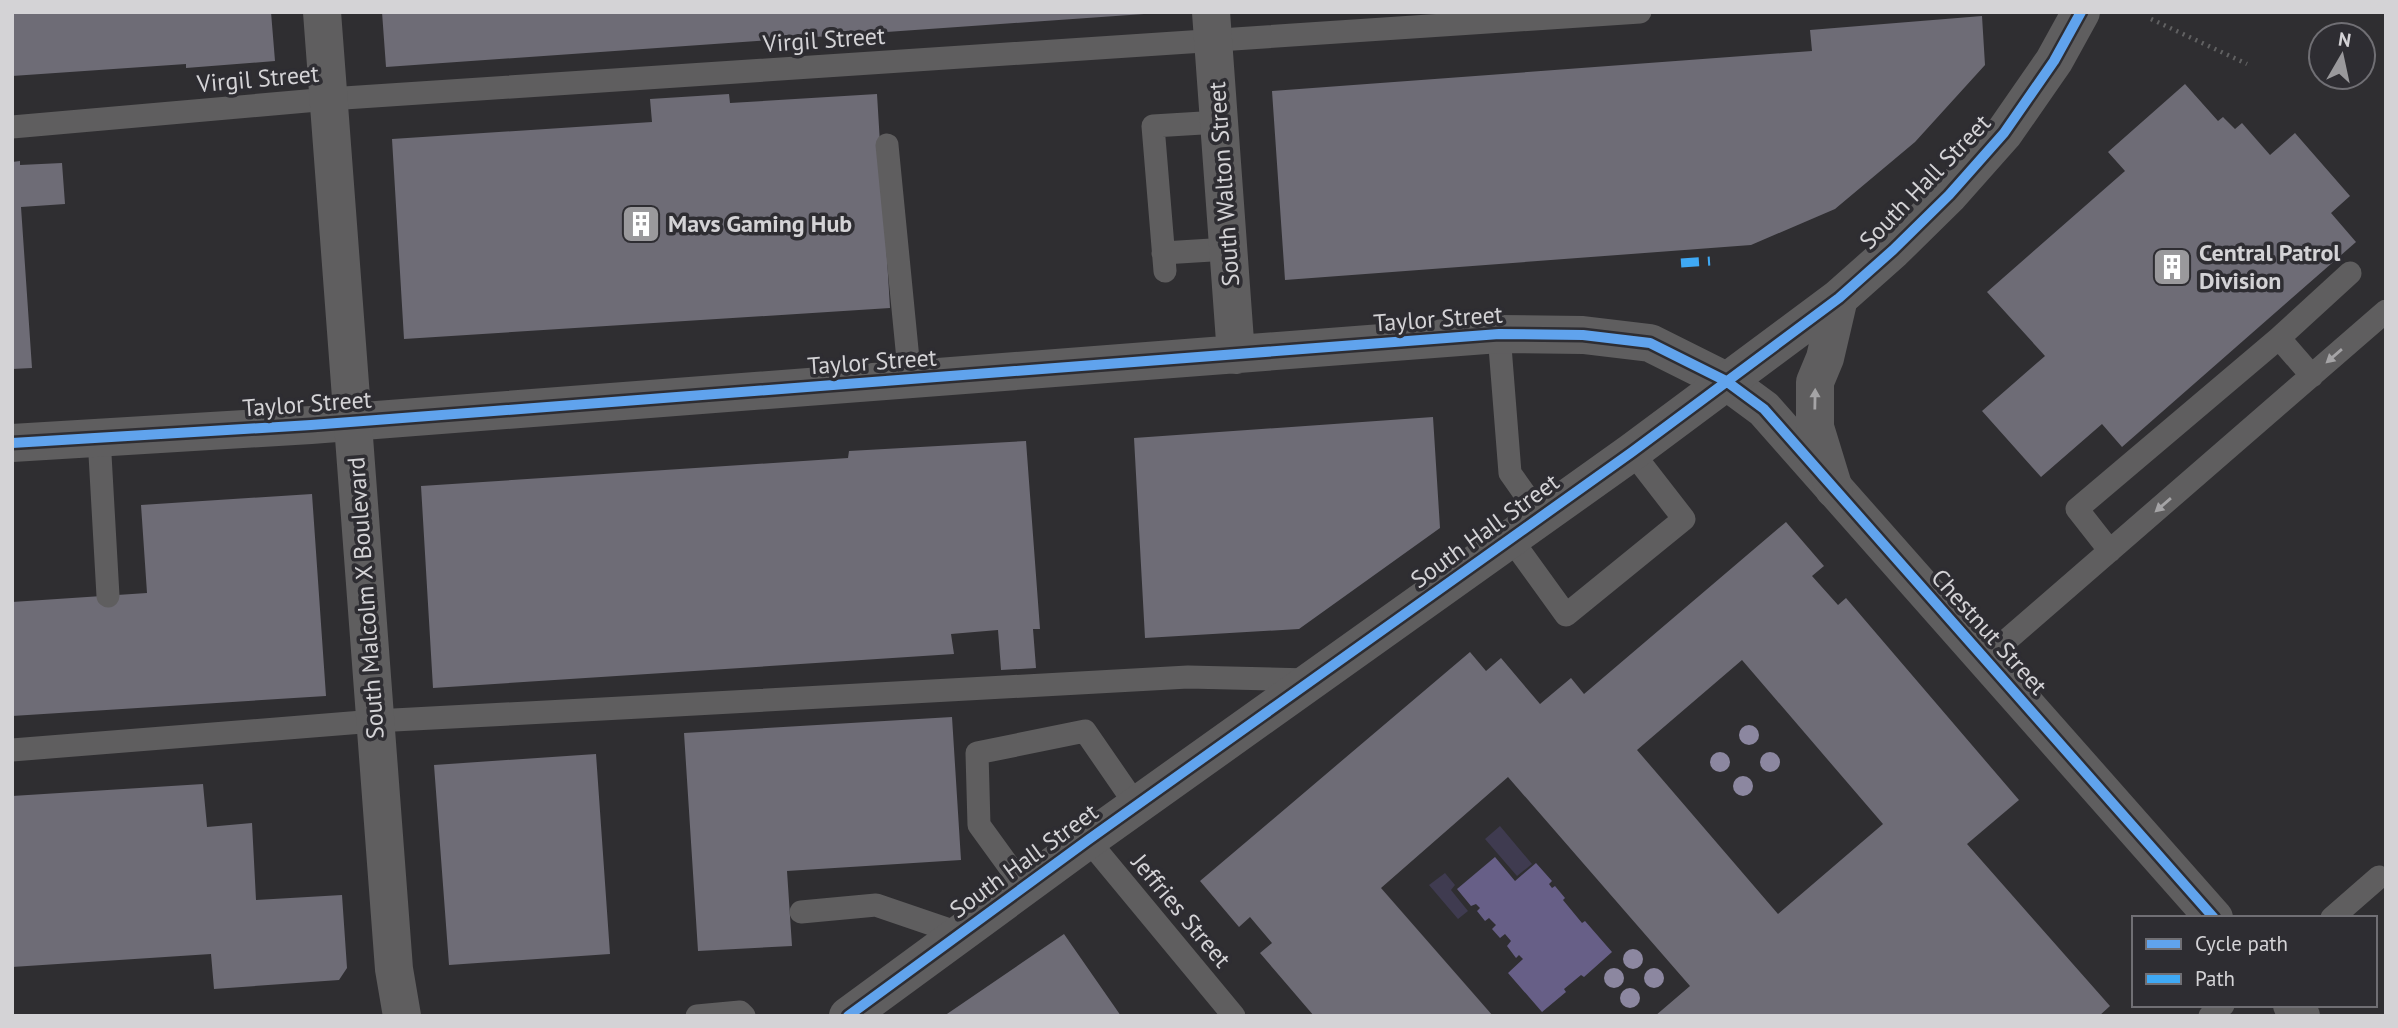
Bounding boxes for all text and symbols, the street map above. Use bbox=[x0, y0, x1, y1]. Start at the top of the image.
street label: Virgil Street bbox=[761, 20, 886, 59]
north arrow bbox=[2307, 21, 2377, 91]
text: N bbox=[2337, 26, 2353, 52]
street label: Virgil Street bbox=[195, 58, 320, 99]
street label: South Walton Street bbox=[1201, 81, 1246, 287]
street label: South Hall Street bbox=[1852, 108, 1997, 256]
building icon: Mavs Gaming Hub bbox=[620, 203, 662, 245]
place label: Mavs Gaming Hub bbox=[668, 208, 852, 239]
place label: Central Patrol Division bbox=[2199, 237, 2341, 296]
building icon: Central Patrol Division bbox=[2151, 246, 2193, 288]
street label: Taylor Street bbox=[1372, 299, 1504, 338]
street label: Taylor Street bbox=[806, 342, 938, 381]
one-way arrow bbox=[2326, 348, 2343, 363]
street label: Taylor Street bbox=[241, 384, 373, 423]
one-way arrow bbox=[1809, 388, 1821, 410]
street label: South Malcolm X Boulevard bbox=[340, 456, 391, 740]
street label: South Hall Street bbox=[1404, 466, 1565, 595]
one-way arrow bbox=[2154, 497, 2171, 513]
street label: Chestnut Street bbox=[1925, 562, 2054, 701]
street label: South Hall Street bbox=[943, 796, 1104, 925]
street label: Jeffries Street bbox=[1124, 847, 1238, 974]
legend bbox=[2132, 916, 2377, 1007]
text: Cycle path bbox=[2195, 930, 2288, 957]
text: Path bbox=[2195, 965, 2235, 992]

